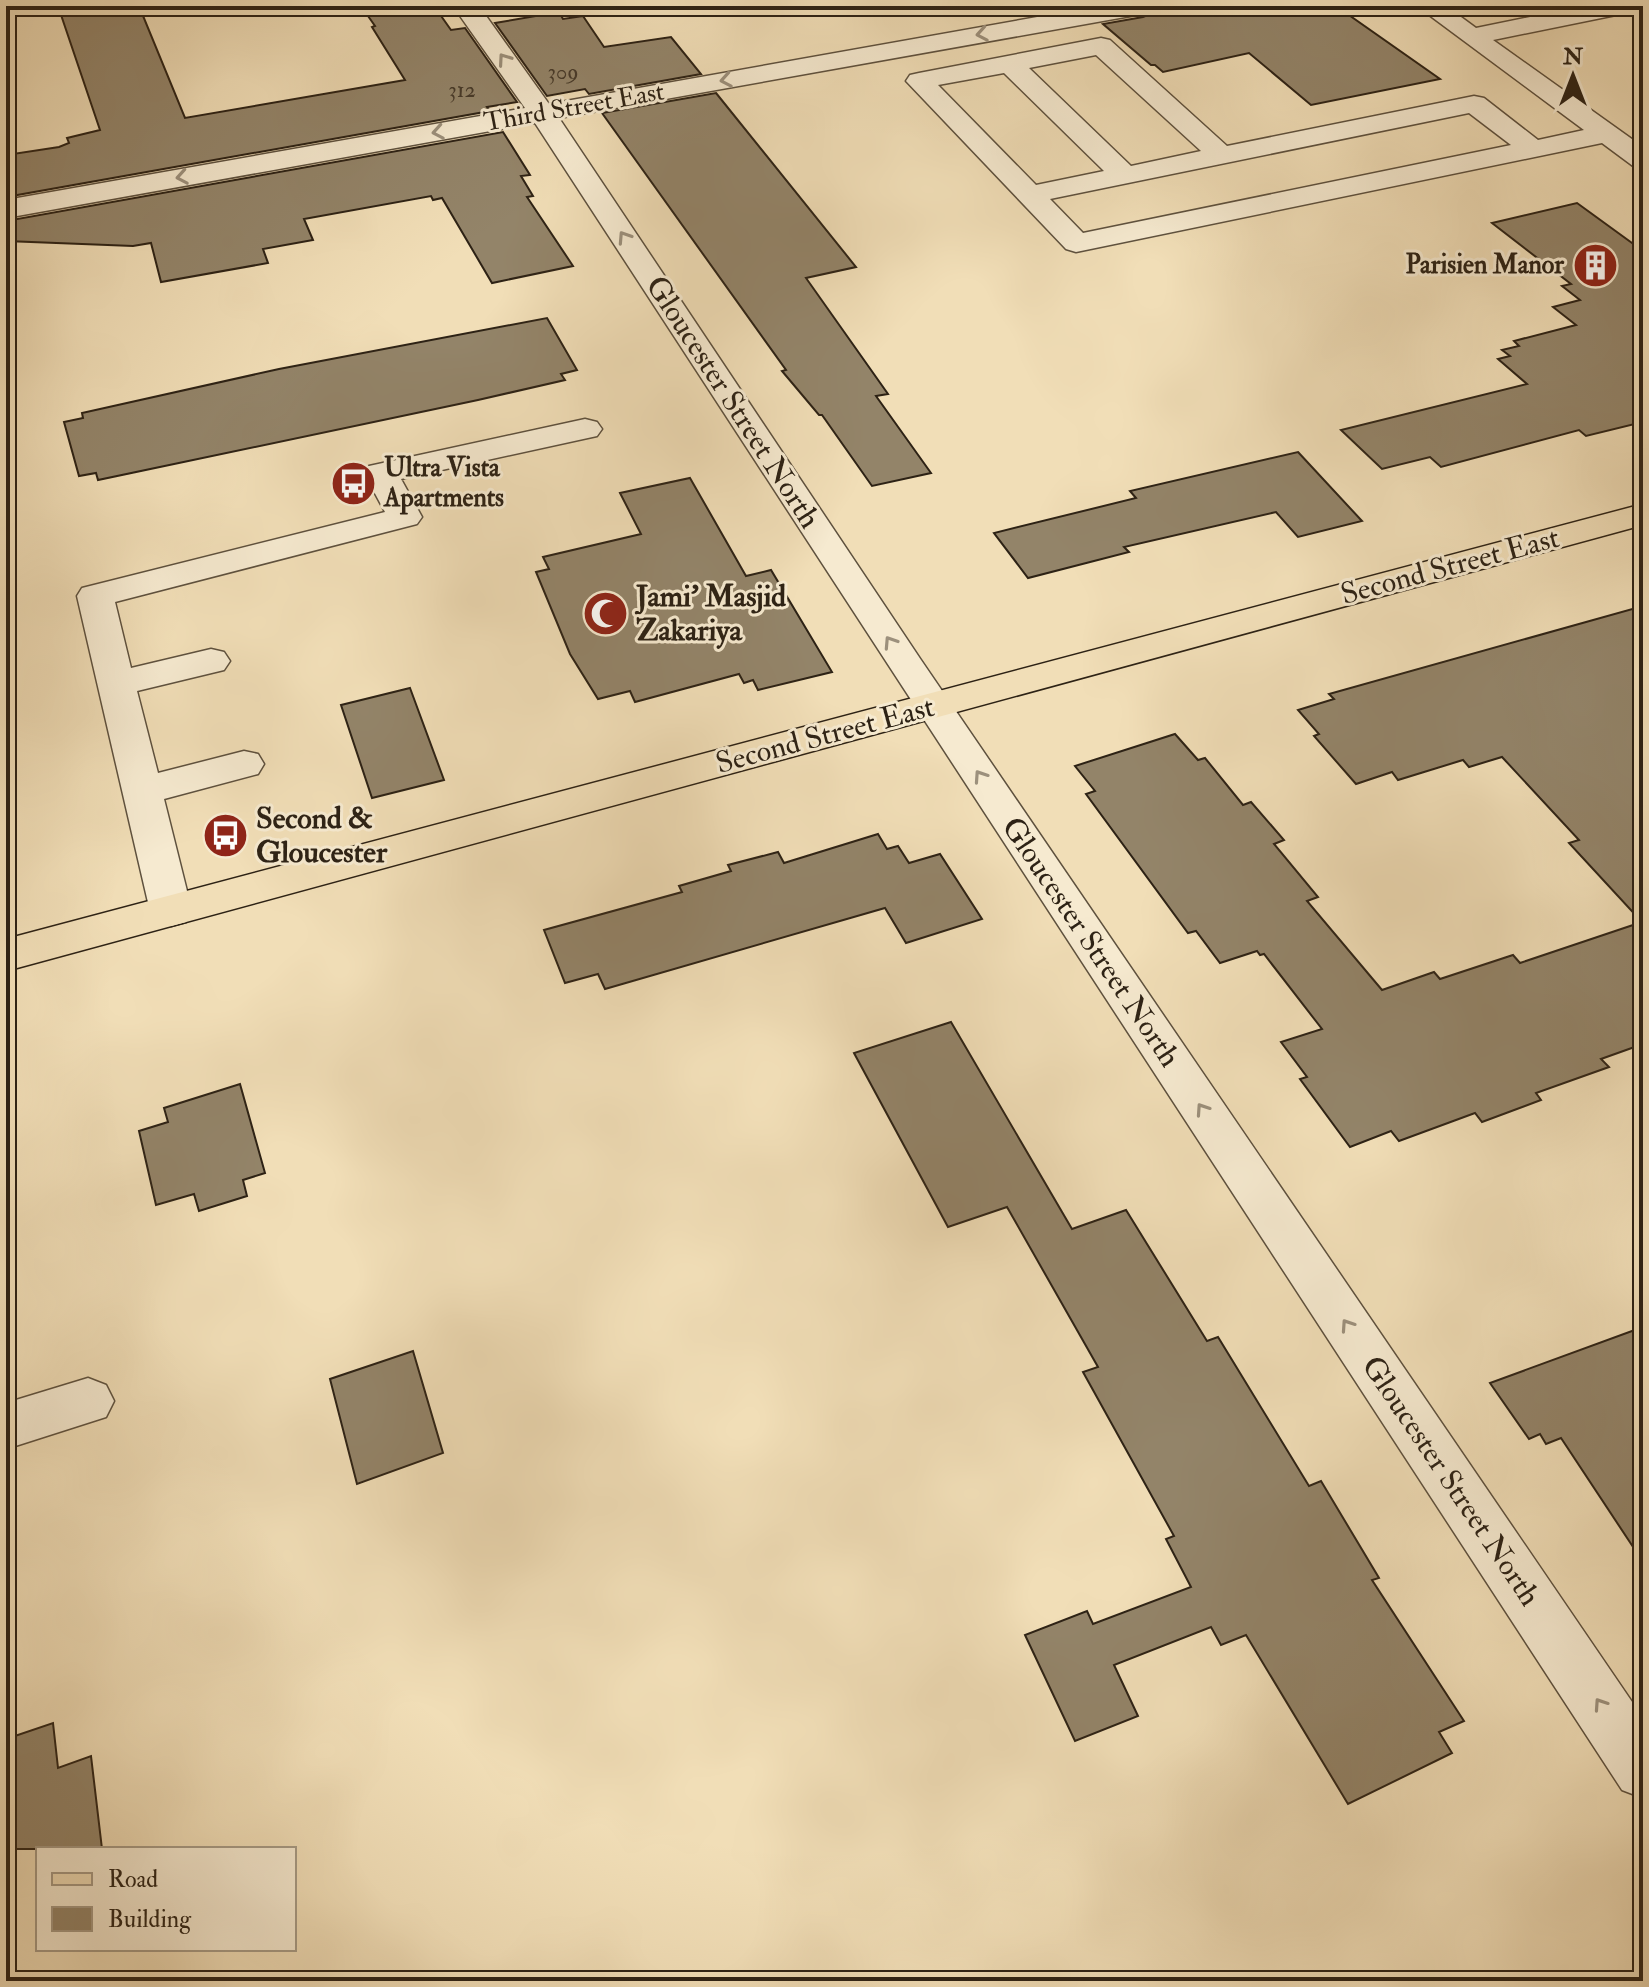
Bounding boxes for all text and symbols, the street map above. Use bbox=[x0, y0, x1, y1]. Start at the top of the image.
one-way arrow bbox=[975, 25, 989, 42]
north arrow bbox=[1533, 36, 1613, 116]
text: N bbox=[1562, 43, 1583, 71]
one-way arrow bbox=[499, 54, 514, 68]
house number: 309 bbox=[548, 58, 579, 86]
one-way arrow bbox=[719, 71, 733, 88]
street label: Third Street East bbox=[481, 75, 667, 139]
house number: 312 bbox=[448, 76, 476, 104]
one-way arrow bbox=[431, 122, 445, 139]
one-way arrow bbox=[175, 168, 189, 185]
one-way arrow bbox=[619, 232, 634, 246]
building icon: Parisien Manor bbox=[1571, 241, 1619, 289]
place label: Parisien Manor bbox=[1405, 249, 1564, 281]
street label: Gloucester Street North bbox=[638, 269, 829, 535]
place label: Ultra Vista Apartments bbox=[383, 452, 504, 515]
bus stop icon: Ultra Vista Apartments bbox=[329, 459, 377, 507]
street label: Second Street East bbox=[1337, 519, 1564, 613]
place label: Jami' Masjid Zakariya bbox=[634, 578, 786, 649]
mosque icon: Jami' Masjid Zakariya bbox=[581, 589, 629, 637]
one-way arrow bbox=[885, 636, 900, 650]
street label: Second Street East bbox=[712, 688, 939, 782]
one-way arrow bbox=[975, 771, 990, 785]
place label: Second & Gloucester bbox=[256, 800, 388, 871]
street label: Gloucester Street North bbox=[994, 810, 1188, 1074]
bus stop icon: Second & Gloucester bbox=[201, 811, 249, 859]
one-way arrow bbox=[1197, 1103, 1212, 1118]
one-way arrow bbox=[1341, 1320, 1356, 1334]
street label: Gloucester Street North bbox=[1354, 1349, 1548, 1613]
one-way arrow bbox=[1594, 1699, 1609, 1713]
legend bbox=[36, 1847, 296, 1951]
text: Road bbox=[108, 1864, 158, 1895]
text: Building bbox=[108, 1904, 192, 1935]

